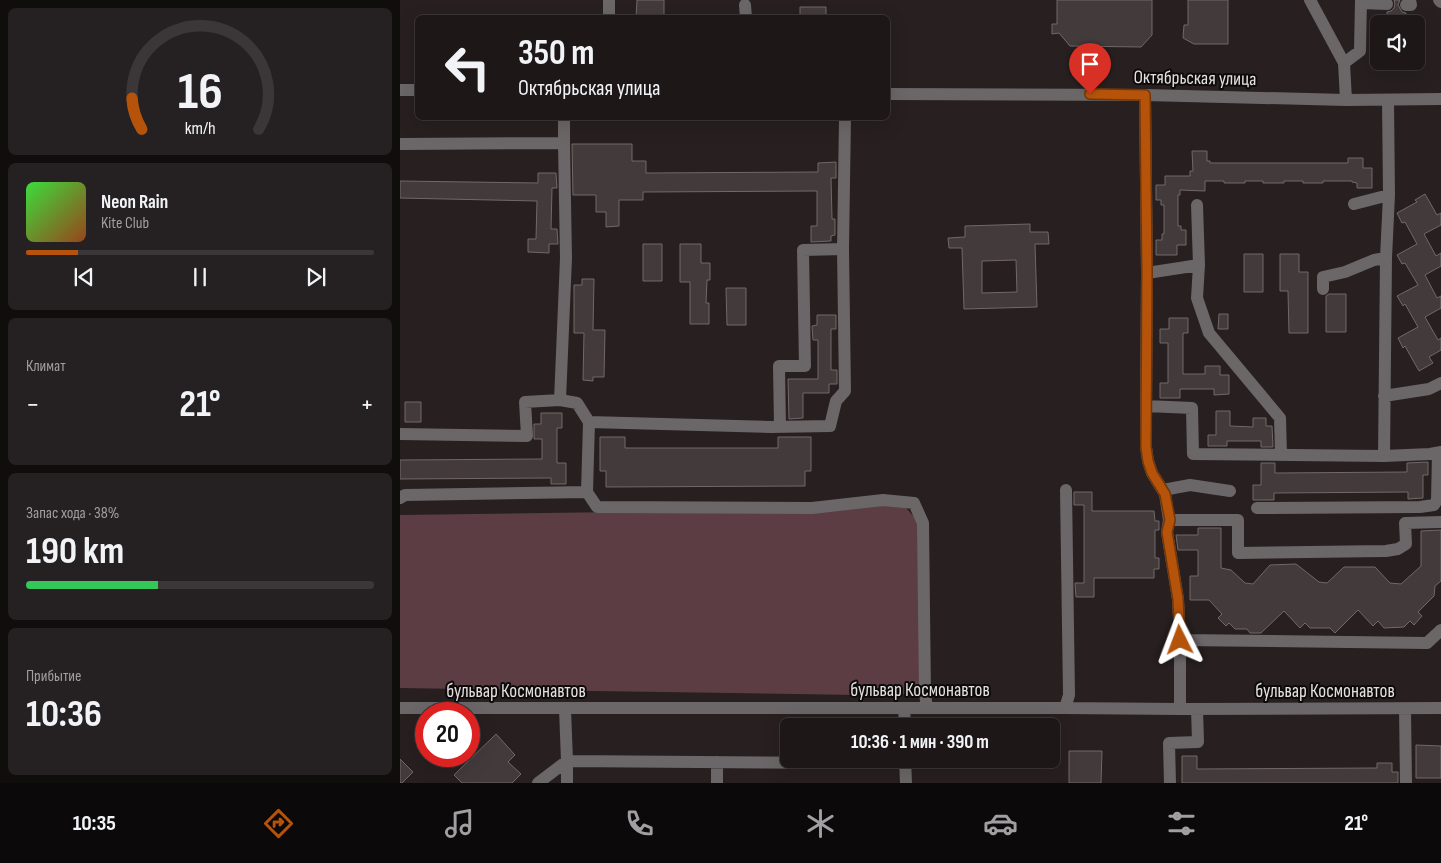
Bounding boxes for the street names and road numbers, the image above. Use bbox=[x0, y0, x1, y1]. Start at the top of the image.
street label: Октябрьская улица bbox=[1133, 66, 1257, 91]
street label: бульвар Космонавтов bbox=[850, 679, 990, 702]
street label: бульвар Космонавтов bbox=[446, 680, 586, 703]
street label: бульвар Космонавтов bbox=[1255, 680, 1395, 703]

